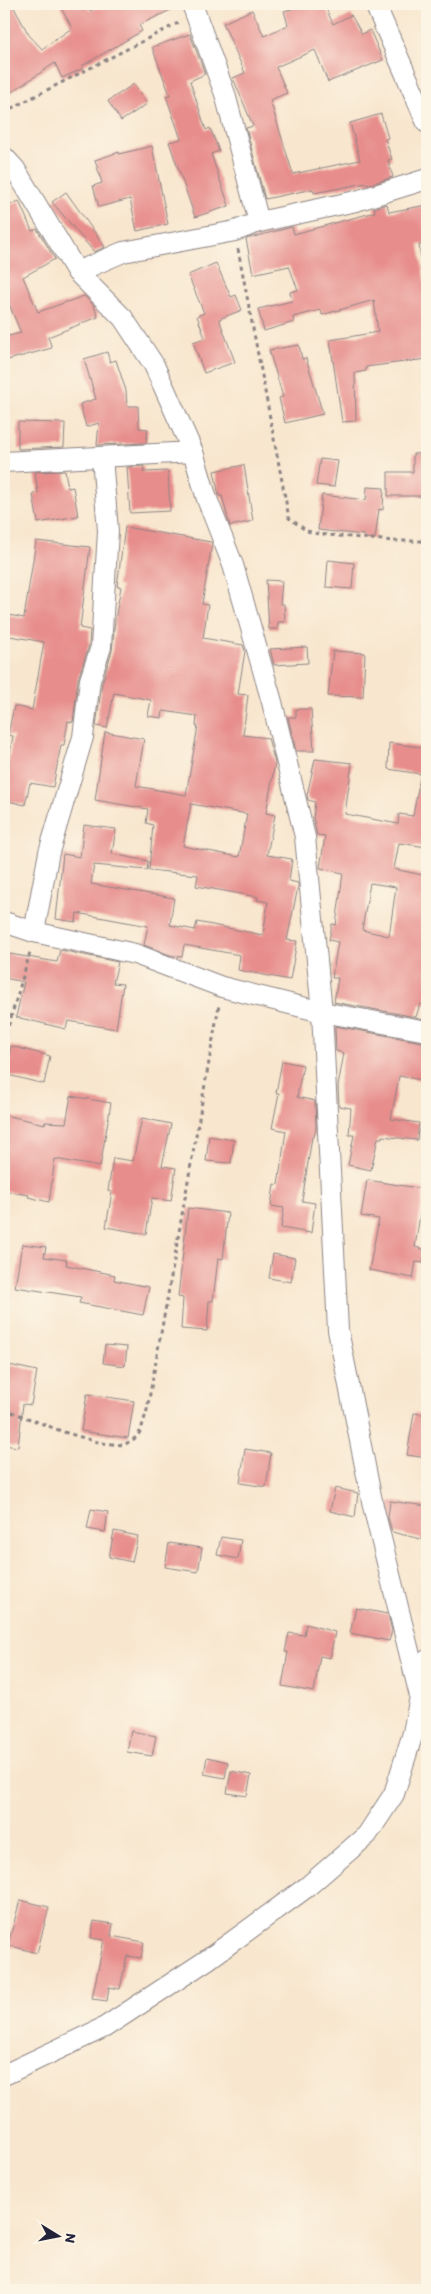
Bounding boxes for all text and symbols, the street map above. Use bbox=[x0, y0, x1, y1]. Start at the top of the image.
north arrow bbox=[32, 2212, 82, 2262]
text: N bbox=[61, 2232, 80, 2244]

